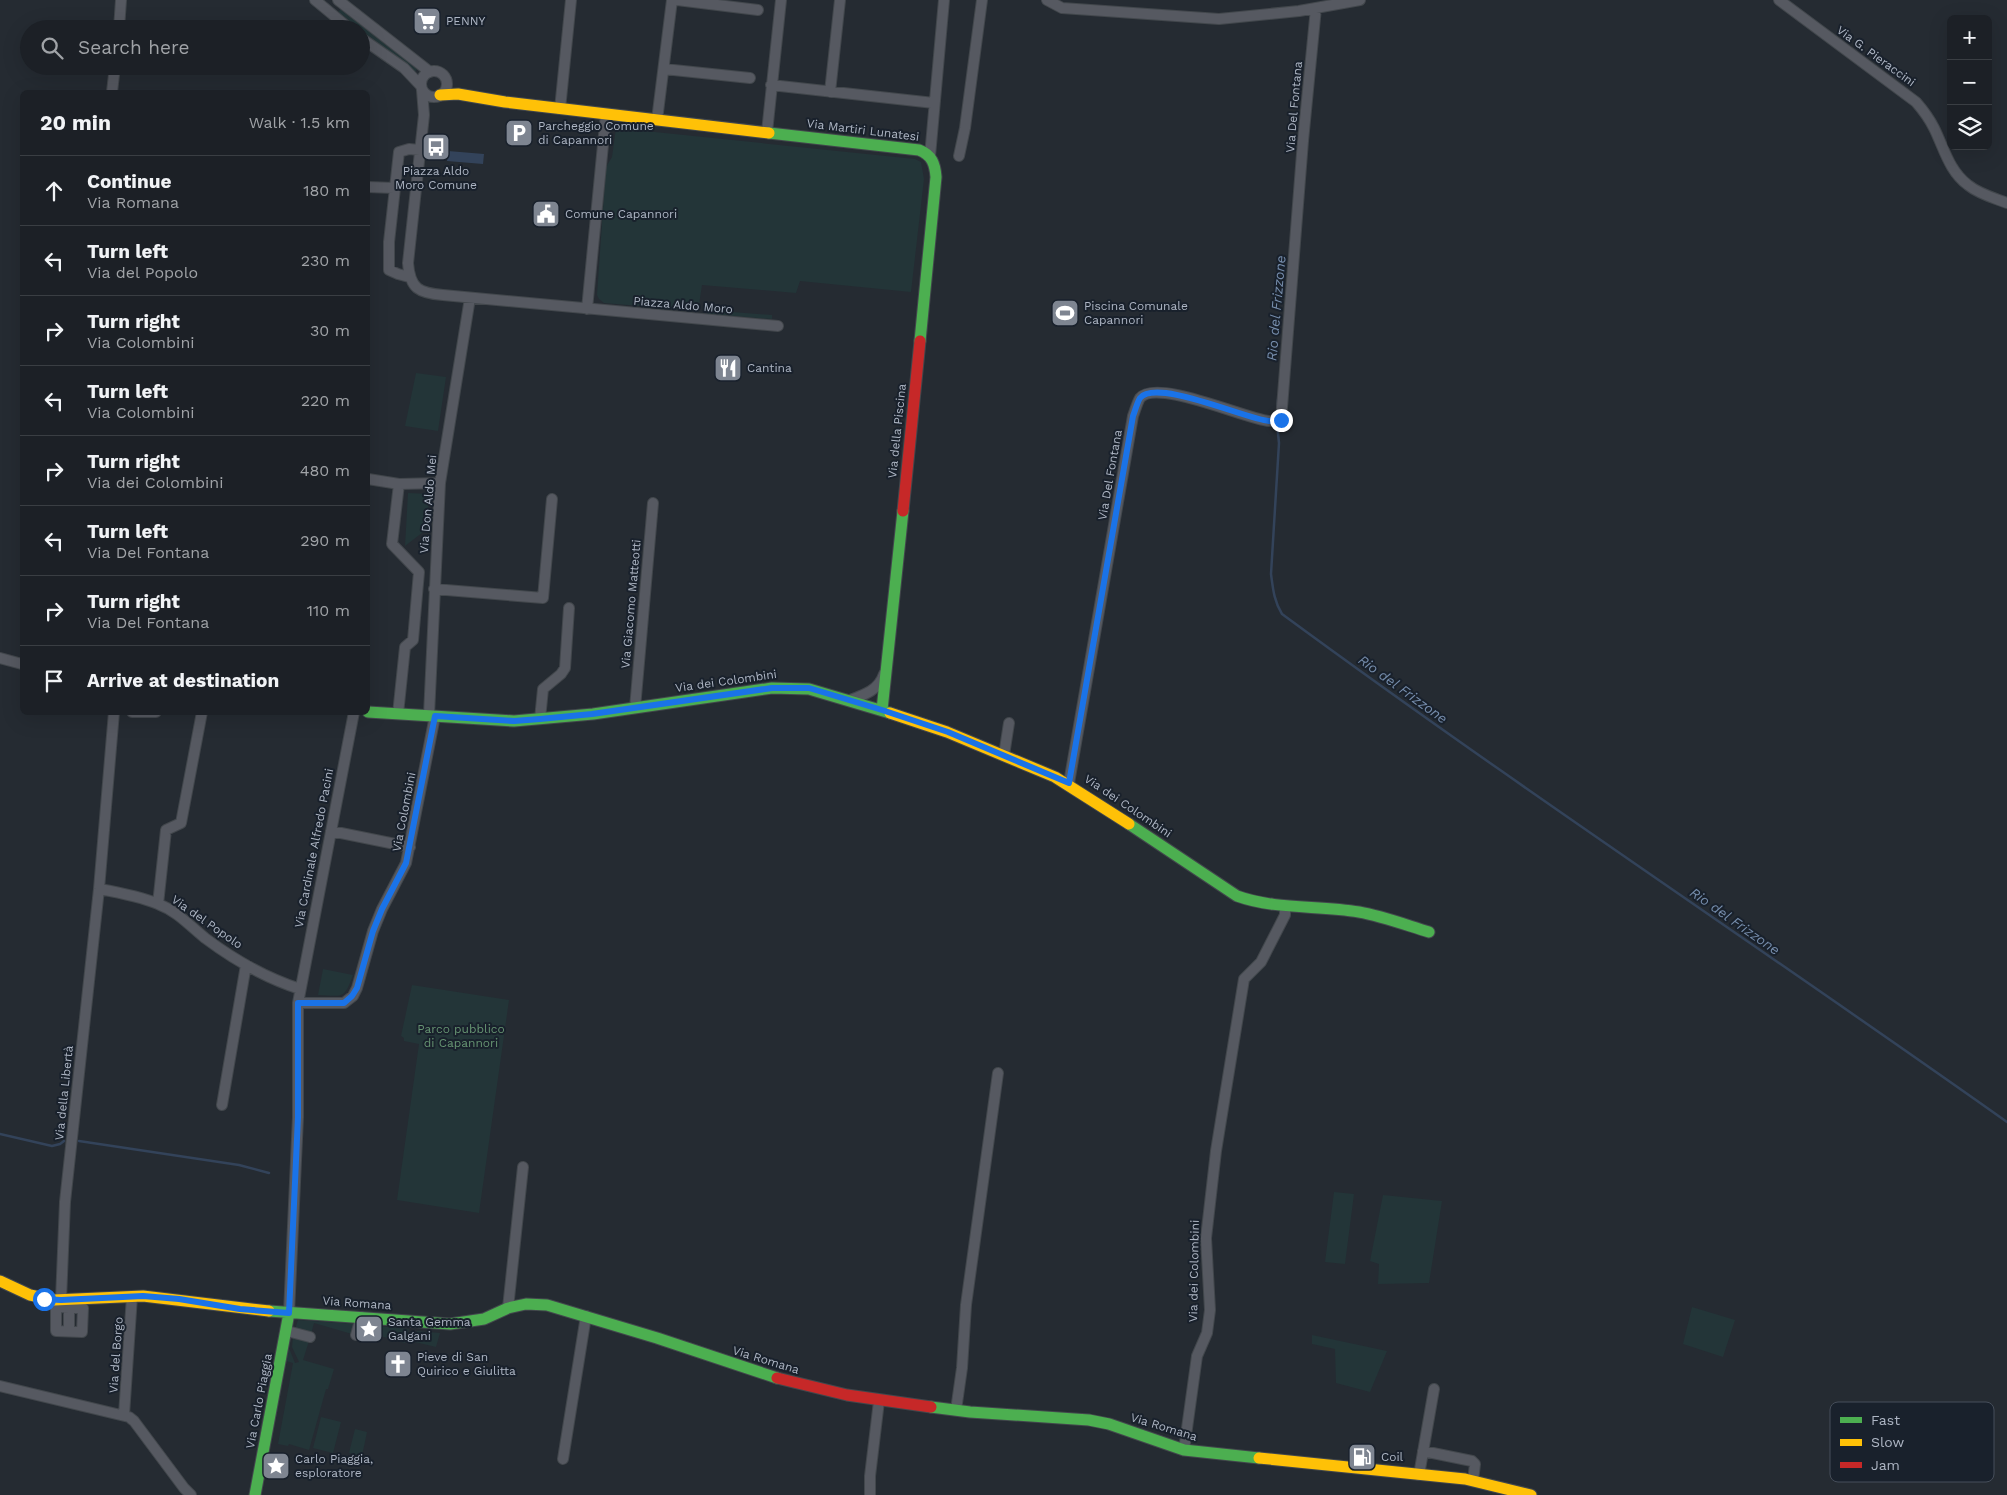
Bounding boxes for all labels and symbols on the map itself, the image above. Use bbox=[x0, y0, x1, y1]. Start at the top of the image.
supermarket icon: PENNY bbox=[412, 6, 442, 36]
place label: PENNY bbox=[446, 14, 486, 28]
street label: Via G. Pieraccini bbox=[1834, 23, 1918, 89]
street label: Via Del Fontana bbox=[1283, 60, 1305, 153]
street label: Via Martiri Lunatesi bbox=[806, 116, 920, 144]
parking icon: Parcheggio Comune di Capannori bbox=[504, 118, 534, 148]
place label: Parcheggio Comune di Capannori bbox=[538, 119, 654, 147]
bus stop icon: Piazza Aldo Moro Comune bbox=[421, 132, 451, 162]
place label: Piazza Aldo Moro Comune bbox=[395, 164, 477, 192]
public building icon: Comune Capannori bbox=[531, 199, 561, 229]
place label: Comune Capannori bbox=[565, 207, 677, 221]
water label: Rio del Frizzone bbox=[1263, 255, 1289, 361]
street label: Piazza Aldo Moro bbox=[633, 294, 733, 316]
sports icon: Piscina Comunale Capannori bbox=[1050, 298, 1080, 328]
place label: Piscina Comunale Capannori bbox=[1084, 299, 1188, 327]
restaurant icon: Cantina bbox=[713, 353, 743, 383]
place label: Cantina bbox=[747, 361, 792, 375]
street label: Via della Piscina bbox=[885, 383, 909, 479]
route end bbox=[1270, 409, 1293, 432]
street label: Via Del Fontana bbox=[1095, 428, 1125, 521]
street label: Via Don Aldo Mei bbox=[417, 454, 439, 554]
street label: Via Giacomo Matteotti bbox=[618, 539, 644, 669]
water label: Rio del Frizzone bbox=[1355, 651, 1451, 727]
street label: Via dei Colombini bbox=[674, 667, 778, 695]
street label: Via Cardinale Alfredo Pacini bbox=[292, 767, 336, 929]
street label: Via Colombini bbox=[389, 771, 419, 853]
street label: Via dei Colombini bbox=[1082, 772, 1174, 840]
water label: Rio del Frizzone bbox=[1687, 884, 1783, 958]
street label: Via del Popolo bbox=[169, 892, 245, 952]
park label: Parco pubblico di Capannori bbox=[417, 1022, 505, 1050]
street label: Via della Libertà bbox=[52, 1045, 76, 1141]
street label: Via dei Colombini bbox=[1186, 1220, 1202, 1322]
route start bbox=[33, 1288, 56, 1311]
street label: Via Romana bbox=[322, 1294, 392, 1312]
place icon: Santa Gemma Galgani bbox=[354, 1314, 384, 1344]
place label: Santa Gemma Galgani bbox=[388, 1315, 471, 1343]
street label: Via del Borgo bbox=[106, 1316, 126, 1394]
street label: Via Romana bbox=[731, 1343, 801, 1377]
church icon: Pieve di San Quirico e Giulitta bbox=[383, 1349, 413, 1379]
place label: Pieve di San Quirico e Giulitta bbox=[417, 1350, 516, 1378]
street label: Via Carlo Piaggia bbox=[243, 1352, 275, 1450]
legend bbox=[1830, 1402, 1994, 1482]
street label: Via Romana bbox=[1129, 1410, 1199, 1444]
text: Fast bbox=[1871, 1412, 1900, 1428]
text: Slow bbox=[1871, 1434, 1904, 1450]
fuel station icon: Coil bbox=[1347, 1442, 1377, 1472]
place label: Coil bbox=[1381, 1450, 1404, 1464]
place icon: Carlo Piaggia, esploratore bbox=[261, 1451, 291, 1481]
place label: Carlo Piaggia, esploratore bbox=[295, 1452, 373, 1480]
text: Jam bbox=[1871, 1457, 1900, 1473]

